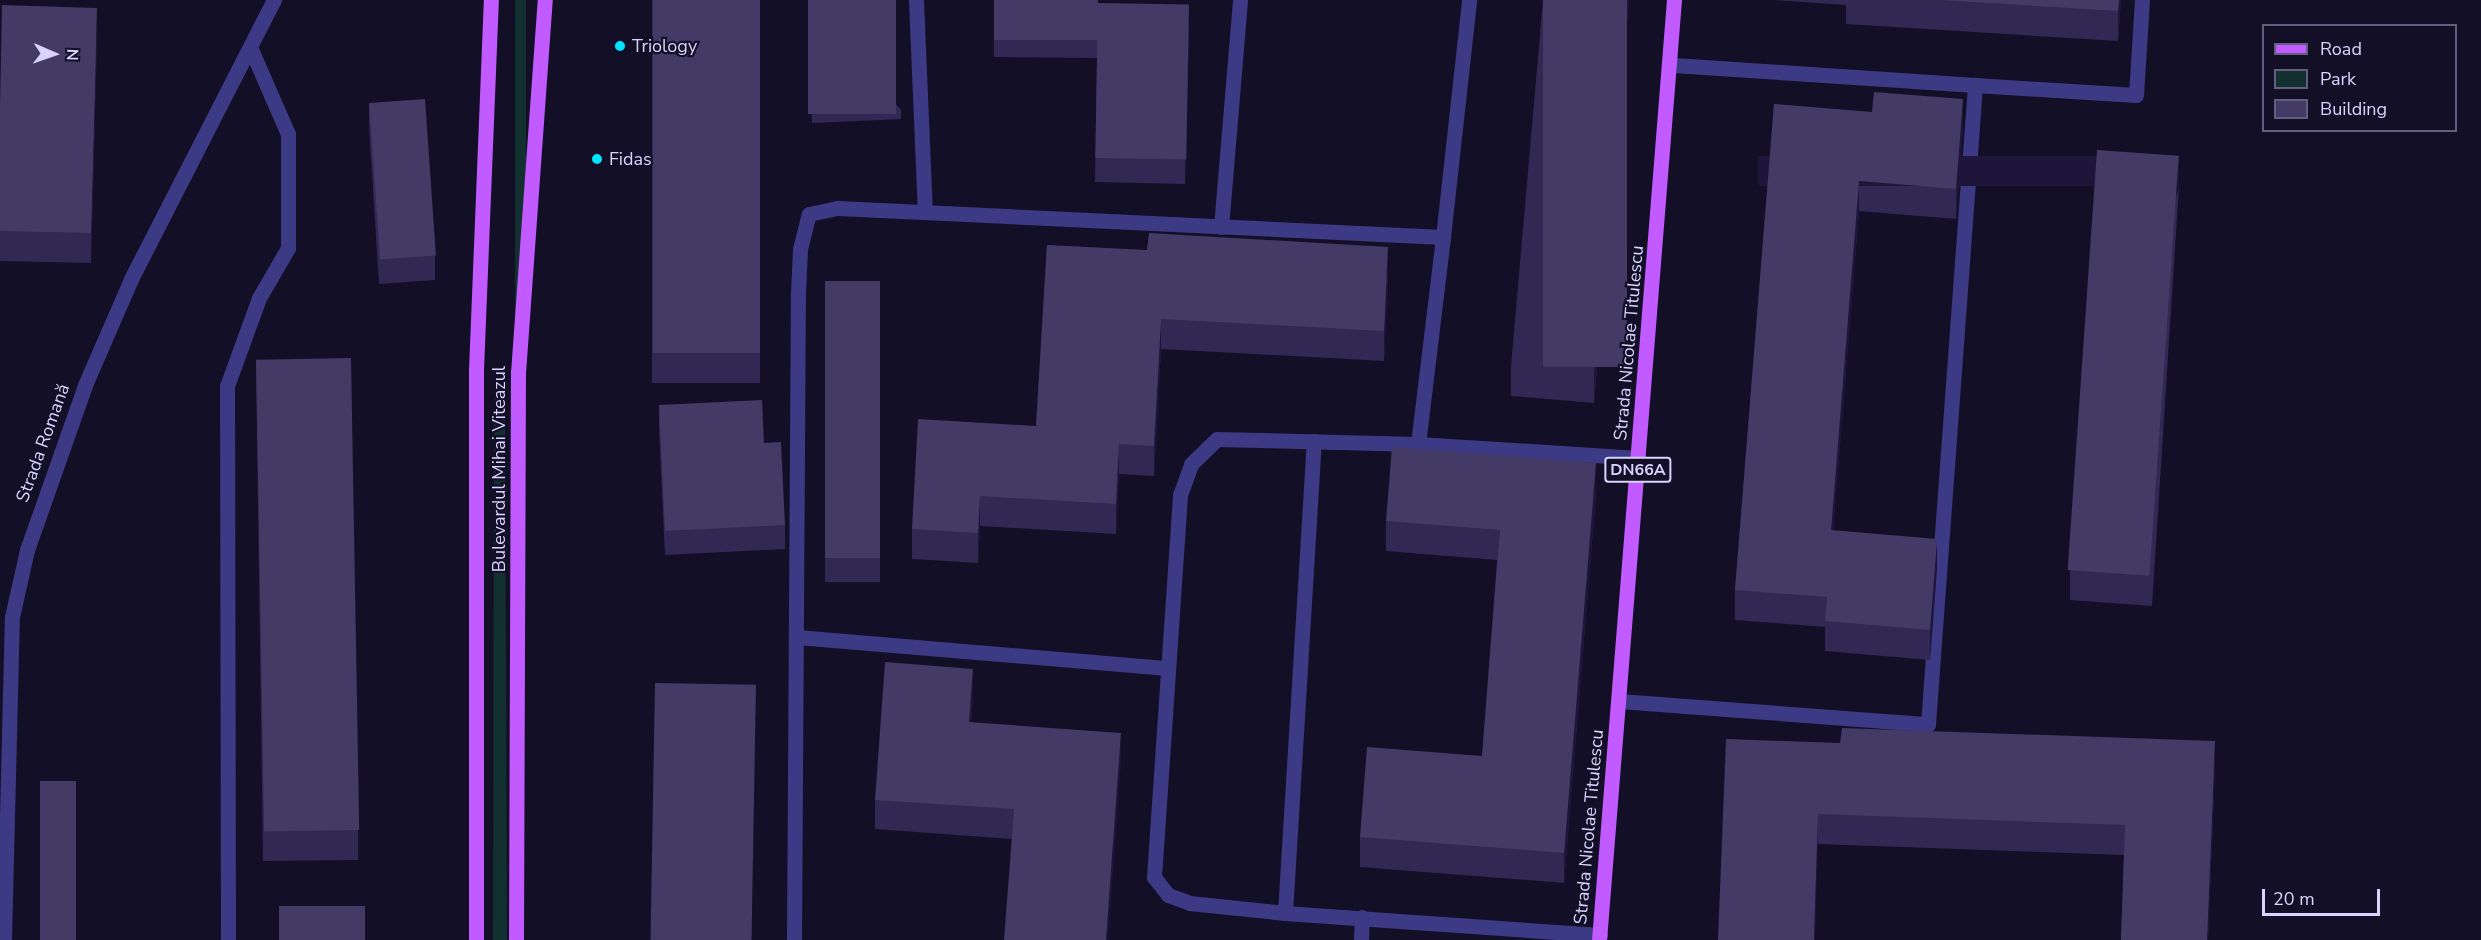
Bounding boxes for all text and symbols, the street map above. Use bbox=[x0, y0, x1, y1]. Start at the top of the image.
north arrow bbox=[24, 24, 84, 84]
legend bbox=[2262, 24, 2457, 132]
place label: Triology bbox=[632, 35, 697, 57]
text: Road bbox=[2320, 37, 2362, 61]
marker: Triology bbox=[613, 39, 627, 53]
text: N bbox=[61, 48, 83, 61]
text: Park bbox=[2320, 67, 2356, 91]
text: Building bbox=[2320, 97, 2387, 121]
place label: Fidas bbox=[609, 148, 652, 170]
marker: Fidas bbox=[590, 152, 604, 166]
street label: Strada Nicolae Titulescu bbox=[1610, 244, 1648, 442]
street label: Bulevardul Mihai Viteazul bbox=[488, 366, 510, 572]
street label: Strada Romană bbox=[12, 381, 74, 505]
road number: DN66A bbox=[1604, 457, 1672, 483]
street label: Strada Nicolae Titulescu bbox=[1570, 728, 1608, 926]
scale bar bbox=[2265, 877, 2384, 915]
text: 20 m bbox=[2273, 887, 2315, 911]

